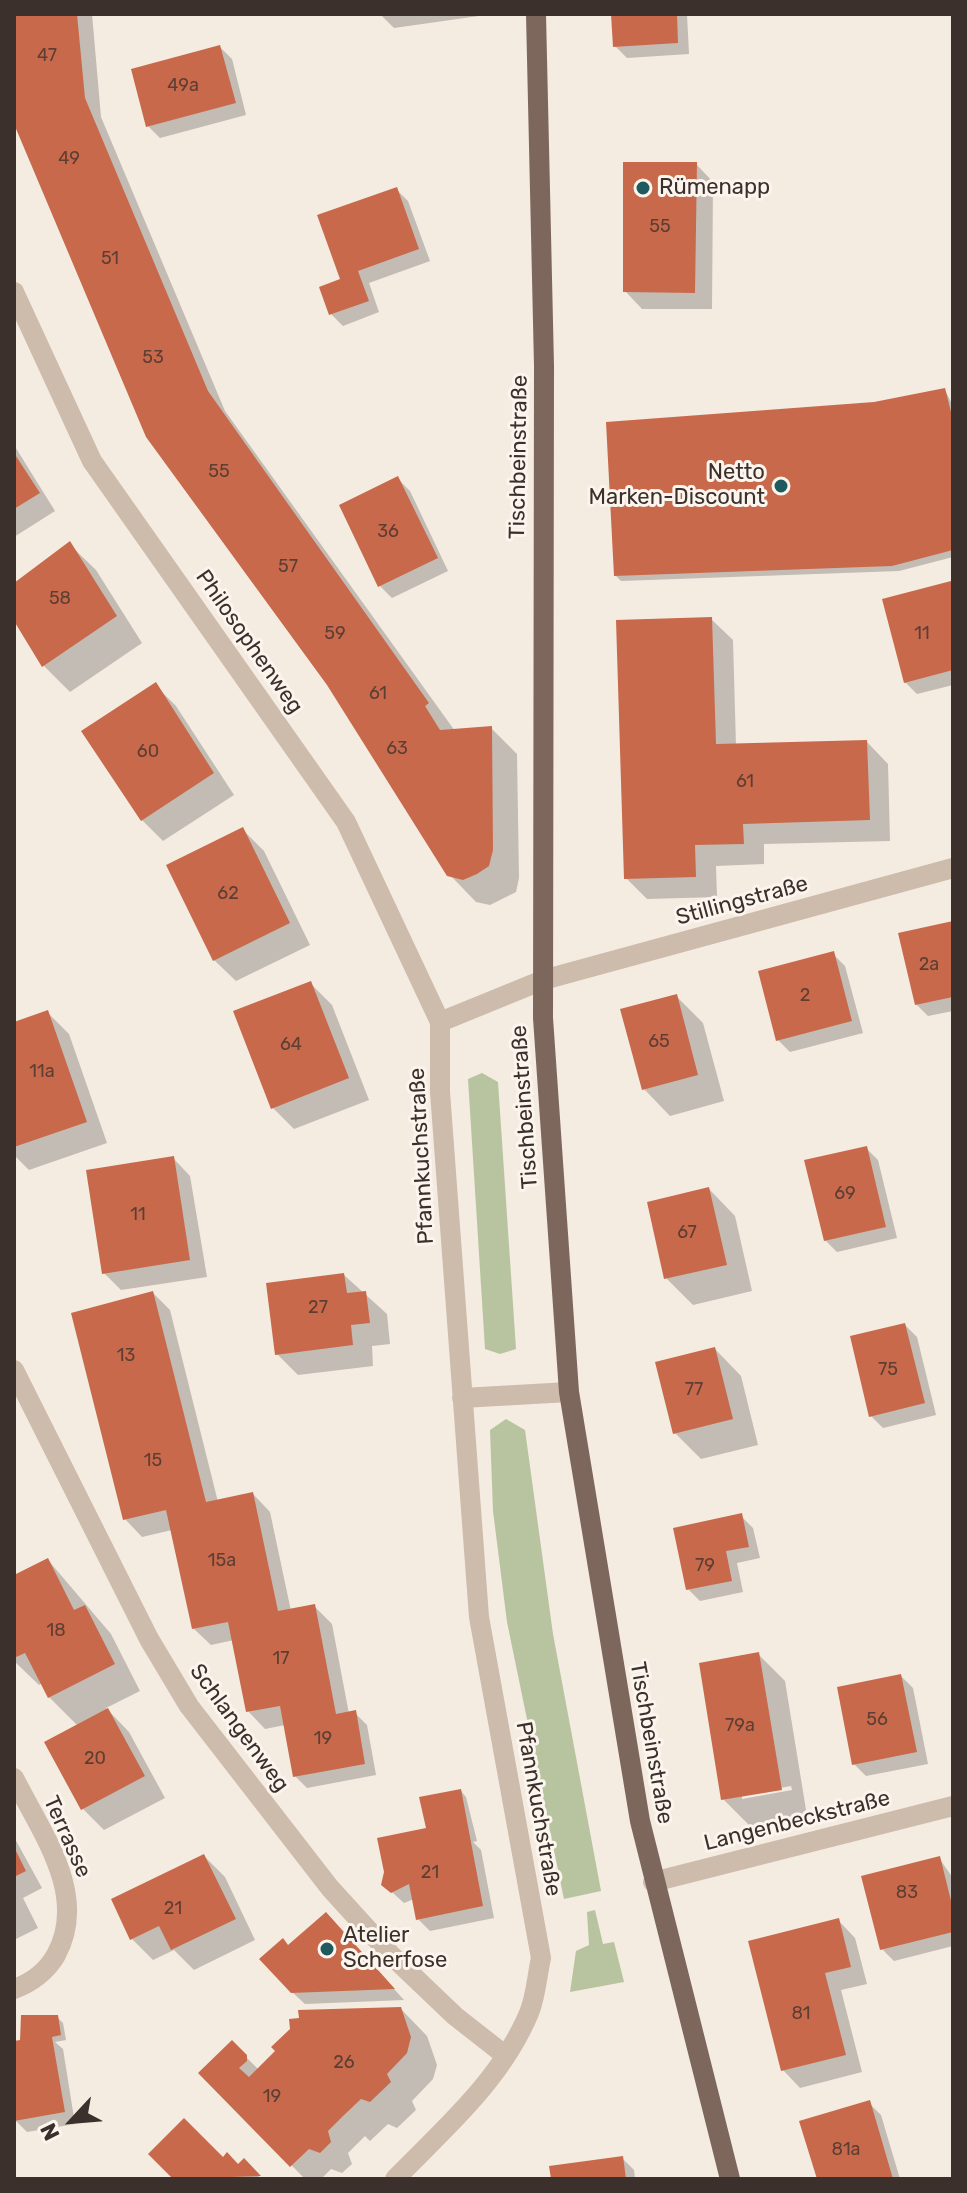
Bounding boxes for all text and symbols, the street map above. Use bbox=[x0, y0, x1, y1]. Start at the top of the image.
house number: 47 bbox=[37, 45, 57, 67]
house number: 49a bbox=[167, 75, 199, 97]
house number: 49 bbox=[58, 148, 80, 170]
place label: Rümenapp bbox=[659, 175, 770, 201]
marker: Rümenapp bbox=[634, 179, 652, 197]
house number: 55 bbox=[649, 216, 671, 238]
house number: 51 bbox=[101, 248, 119, 270]
house number: 53 bbox=[142, 347, 164, 369]
street label: Tischbeinstraße bbox=[504, 375, 534, 539]
place label: Netto Marken-Discount bbox=[589, 460, 765, 512]
house number: 55 bbox=[208, 461, 230, 483]
marker: Netto Marken-Discount bbox=[772, 477, 790, 495]
house number: 36 bbox=[377, 521, 399, 543]
house number: 57 bbox=[278, 556, 298, 578]
street label: Philosophenweg bbox=[190, 565, 308, 719]
house number: 58 bbox=[49, 588, 71, 610]
house number: 59 bbox=[324, 623, 346, 645]
house number: 11 bbox=[914, 623, 930, 645]
house number: 61 bbox=[369, 683, 387, 705]
house number: 63 bbox=[386, 738, 408, 760]
house number: 60 bbox=[137, 741, 159, 763]
house number: 61 bbox=[736, 771, 754, 793]
street label: Stillingstraße bbox=[673, 871, 811, 931]
house number: 62 bbox=[217, 883, 239, 905]
house number: 2a bbox=[919, 954, 939, 976]
house number: 2 bbox=[800, 985, 810, 1007]
street label: Tischbeinstraße bbox=[506, 1024, 544, 1190]
house number: 65 bbox=[648, 1031, 670, 1053]
house number: 64 bbox=[280, 1034, 302, 1056]
house number: 11a bbox=[29, 1061, 55, 1083]
street label: Pfannkuchstraße bbox=[404, 1067, 440, 1245]
house number: 69 bbox=[834, 1183, 856, 1205]
house number: 11 bbox=[130, 1204, 146, 1226]
house number: 67 bbox=[677, 1222, 697, 1244]
house number: 27 bbox=[308, 1297, 328, 1319]
house number: 13 bbox=[117, 1345, 135, 1367]
house number: 75 bbox=[878, 1359, 898, 1381]
house number: 77 bbox=[685, 1379, 703, 1401]
house number: 15 bbox=[144, 1450, 162, 1472]
house number: 15a bbox=[208, 1550, 236, 1572]
house number: 79 bbox=[695, 1555, 715, 1577]
house number: 18 bbox=[46, 1620, 66, 1642]
house number: 17 bbox=[273, 1648, 289, 1670]
street label: Schlangenweg bbox=[184, 1659, 294, 1797]
street label: Tischbeinstraße bbox=[624, 1660, 678, 1826]
house number: 56 bbox=[866, 1709, 888, 1731]
house number: 79a bbox=[725, 1715, 755, 1737]
street label: Pfannkuchstraße bbox=[510, 1720, 566, 1898]
house number: 19 bbox=[314, 1728, 332, 1750]
house number: 20 bbox=[84, 1748, 106, 1770]
street label: Langenbeckstraße bbox=[701, 1785, 893, 1857]
street label: Terrasse bbox=[37, 1792, 97, 1882]
house number: 21 bbox=[421, 1862, 439, 1884]
house number: 83 bbox=[896, 1882, 918, 1904]
house number: 21 bbox=[164, 1898, 182, 1920]
place label: Atelier Scherfose bbox=[343, 1923, 447, 1974]
marker: Atelier Scherfose bbox=[318, 1940, 336, 1958]
house number: 81 bbox=[791, 2003, 811, 2025]
house number: 26 bbox=[333, 2052, 355, 2074]
north arrow bbox=[32, 2081, 112, 2161]
house number: 19 bbox=[263, 2086, 281, 2108]
text: N bbox=[34, 2119, 66, 2145]
house number: 81a bbox=[831, 2139, 861, 2161]

